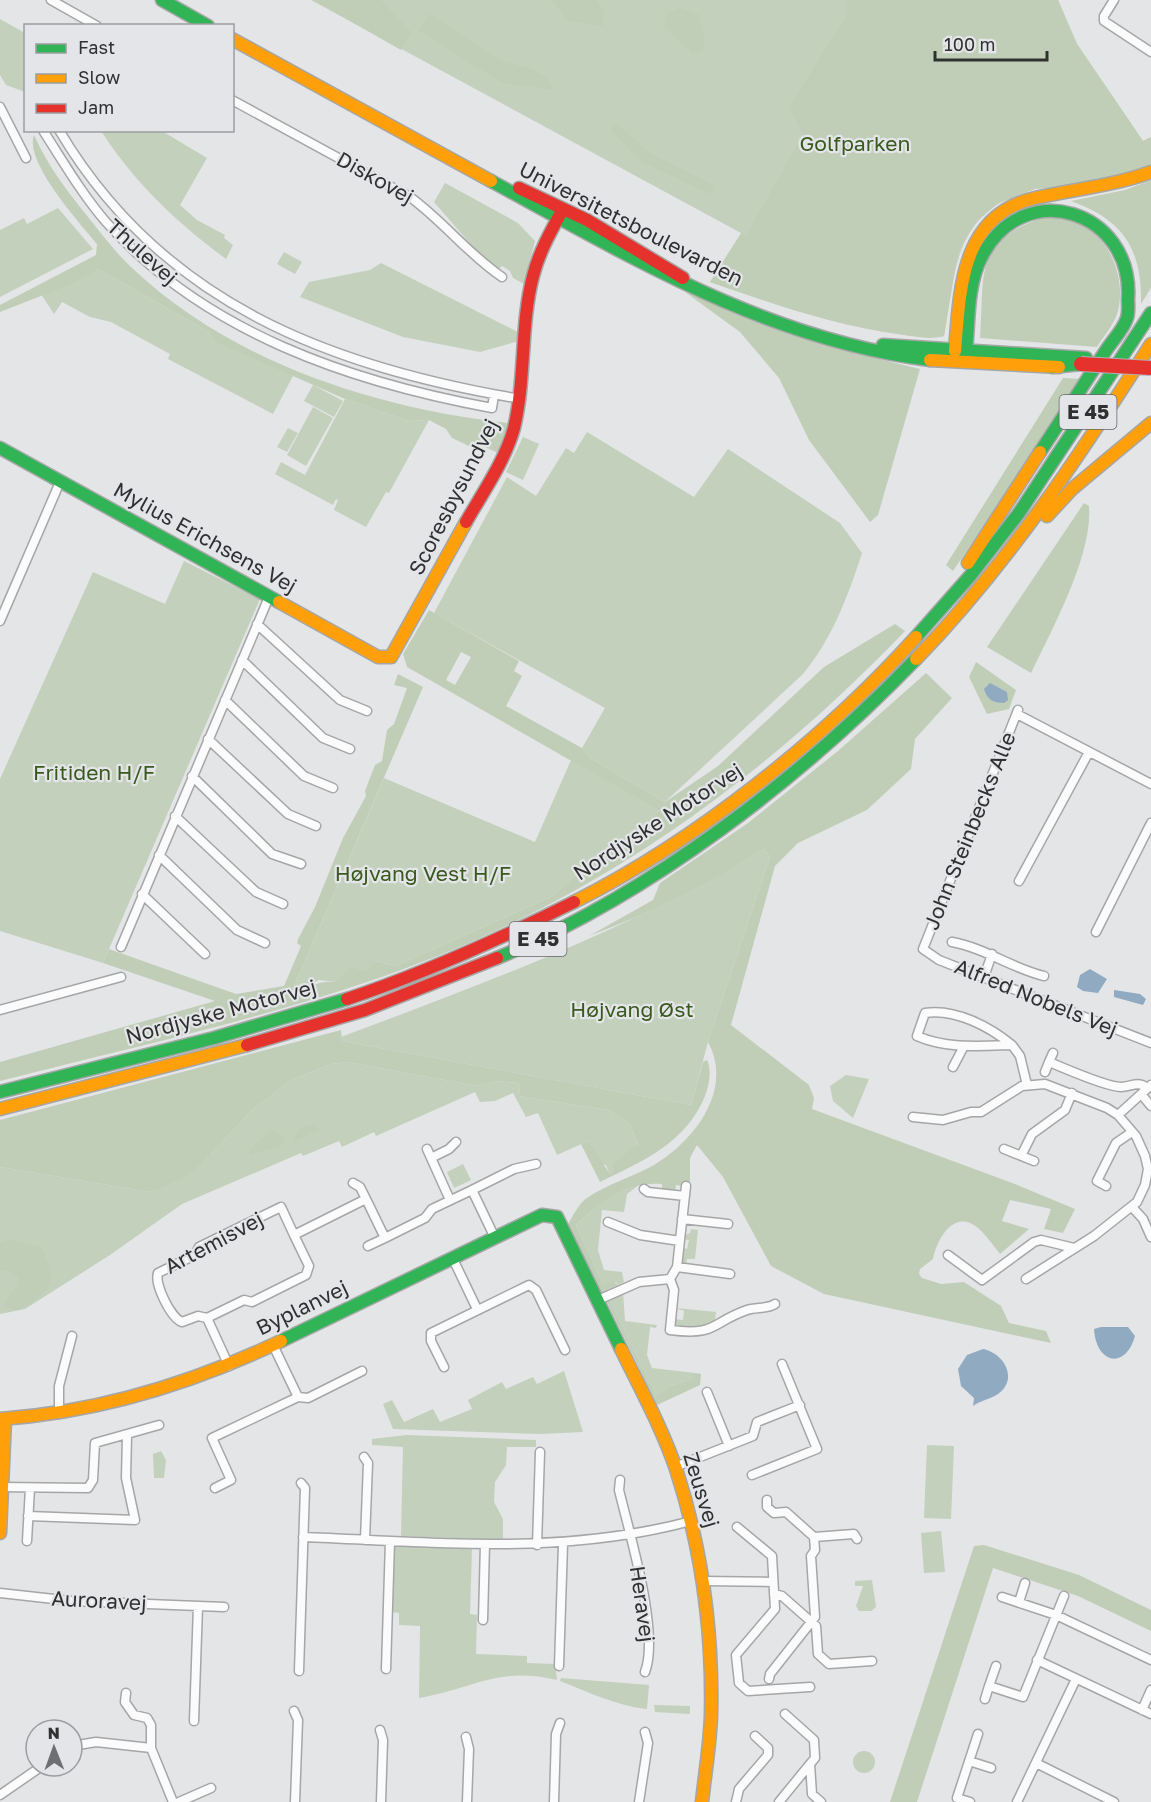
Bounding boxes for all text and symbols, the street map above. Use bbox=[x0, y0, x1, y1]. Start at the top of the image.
legend bbox=[24, 24, 234, 132]
scale bar bbox=[935, 24, 1048, 62]
text: 100 m bbox=[944, 33, 995, 55]
text: Fast bbox=[78, 36, 115, 58]
text: Slow bbox=[78, 66, 121, 88]
text: Jam bbox=[78, 96, 114, 118]
park label: Golfparken bbox=[800, 130, 910, 156]
street label: Diskovej bbox=[332, 145, 419, 209]
street label: Universitetsboulevarden bbox=[515, 155, 748, 291]
street label: Thulevej bbox=[102, 213, 183, 290]
road number: E 45 bbox=[1060, 395, 1116, 429]
street label: Scoresbysundvej bbox=[403, 414, 504, 579]
street label: Mylius Erichsens Vej bbox=[109, 476, 302, 598]
street label: John Steinbecks Alle bbox=[917, 728, 1021, 933]
street label: Nordjyske Motorvej bbox=[568, 757, 747, 886]
park label: Fritiden H/F bbox=[33, 759, 155, 785]
park label: Højvang Vest H/F bbox=[335, 860, 511, 886]
road number: E 45 bbox=[510, 922, 566, 956]
street label: Alfred Nobels Vej bbox=[951, 953, 1122, 1042]
street label: Nordjyske Motorvej bbox=[122, 973, 319, 1049]
park label: Højvang Øst bbox=[570, 996, 694, 1022]
street label: Artemisvej bbox=[160, 1205, 267, 1279]
street label: Byplanvej bbox=[251, 1274, 352, 1340]
street label: Zeusvej bbox=[678, 1449, 726, 1530]
street label: Heravej bbox=[625, 1564, 661, 1644]
street label: Auroravej bbox=[51, 1585, 147, 1615]
north arrow bbox=[24, 1718, 84, 1778]
text: N bbox=[47, 1723, 60, 1743]

